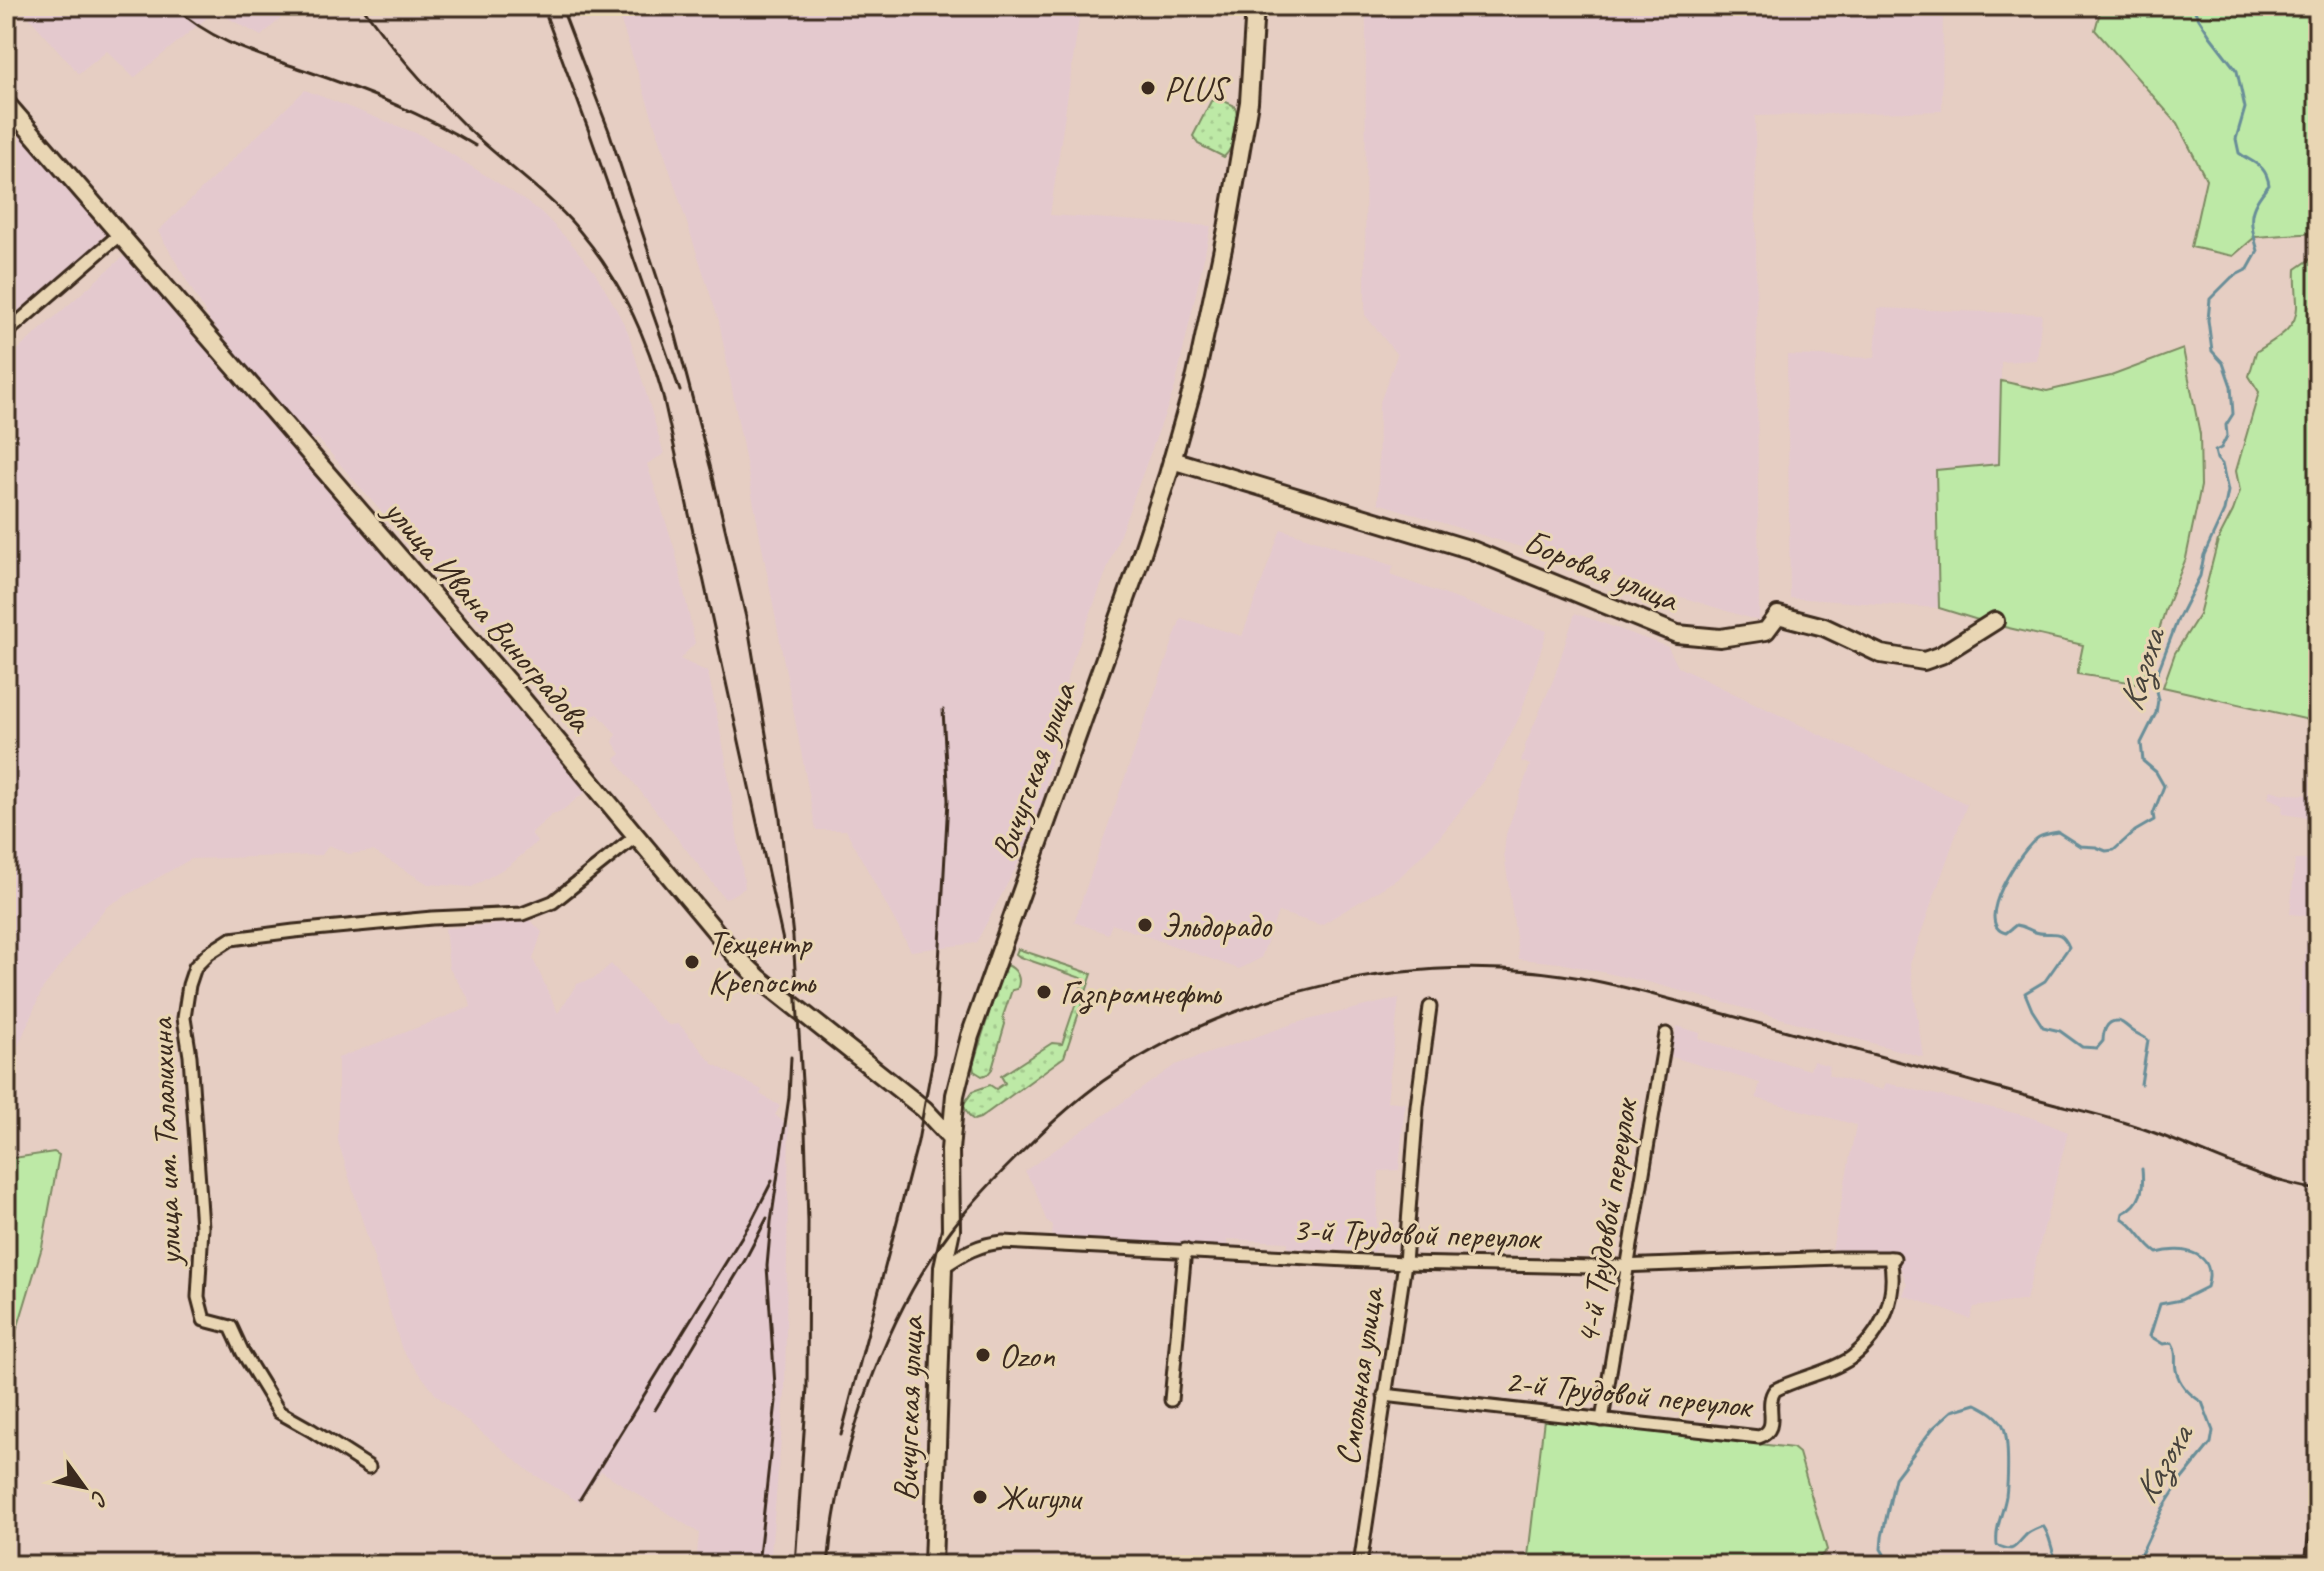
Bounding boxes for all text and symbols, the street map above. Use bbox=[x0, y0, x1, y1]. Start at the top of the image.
place label: PLUS bbox=[1164, 67, 1231, 110]
marker: PLUS bbox=[1139, 79, 1157, 97]
street label: улица Ивана Виноградова bbox=[374, 488, 602, 742]
street label: Боровая улица bbox=[1518, 520, 1686, 621]
water label: Казоха bbox=[2107, 620, 2176, 716]
street label: Вичугская улица bbox=[981, 675, 1085, 865]
place label: Эльдорадо bbox=[1161, 904, 1273, 947]
marker: Эльдорадо bbox=[1136, 916, 1154, 934]
place label: Техцентр Крепость bbox=[708, 921, 817, 1003]
marker: Техцентр Крепость bbox=[683, 953, 701, 971]
place label: Газпромнефть bbox=[1060, 971, 1223, 1014]
marker: Газпромнефть bbox=[1035, 983, 1053, 1001]
street label: улица им. Талалихина bbox=[139, 1016, 191, 1268]
street label: 4-й Трудовой переулок bbox=[1565, 1093, 1647, 1347]
street label: 3-й Трудовой переулок bbox=[1292, 1207, 1544, 1259]
street label: Смольная улица bbox=[1325, 1283, 1393, 1468]
street label: Вичугская улица bbox=[883, 1314, 933, 1502]
place label: Ozon bbox=[999, 1334, 1056, 1377]
marker: Ozon bbox=[974, 1346, 992, 1364]
street label: 2-й Трудовой переулок bbox=[1503, 1359, 1756, 1428]
water label: Казоха bbox=[2122, 1413, 2205, 1511]
north arrow bbox=[44, 1447, 124, 1527]
place label: Жигули bbox=[996, 1476, 1083, 1519]
text: С bbox=[84, 1485, 115, 1512]
marker: Жигули bbox=[971, 1488, 989, 1506]

